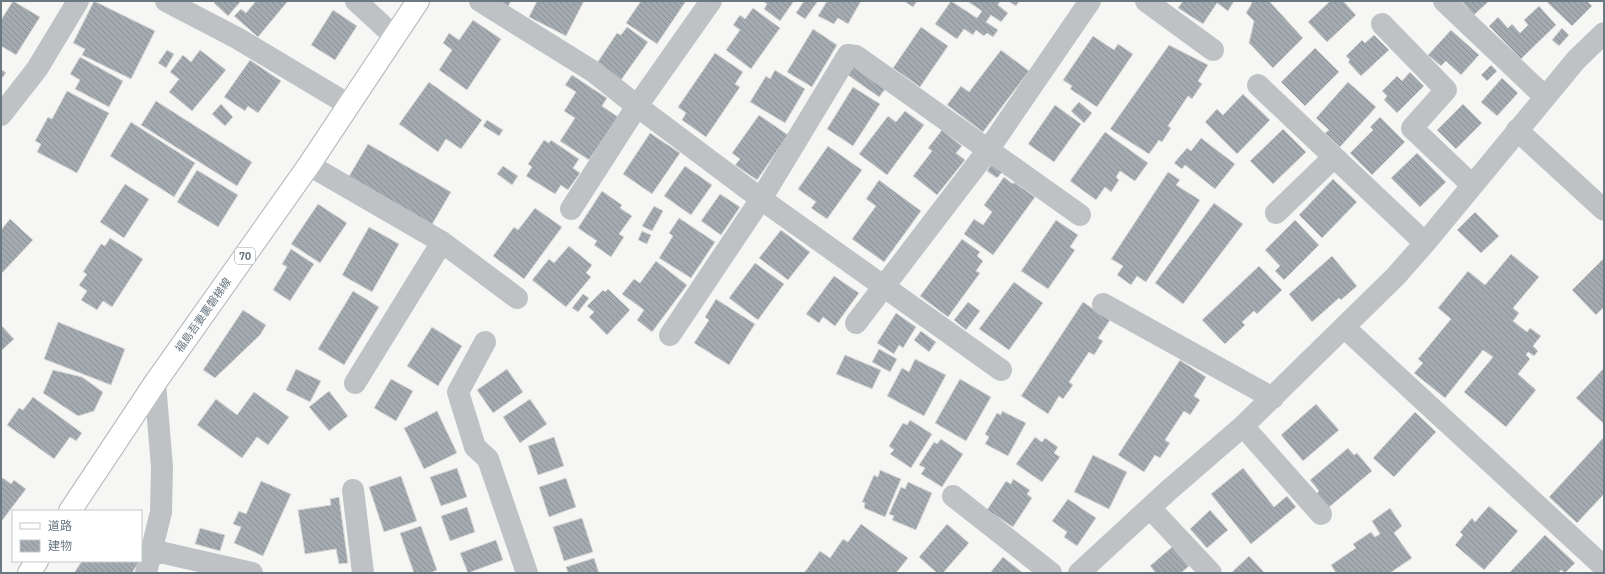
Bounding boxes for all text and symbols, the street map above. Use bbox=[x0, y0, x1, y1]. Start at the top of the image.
road number: 70 bbox=[235, 248, 255, 264]
street label: 福島吾妻裏磐梯線 bbox=[172, 275, 234, 355]
legend bbox=[12, 510, 142, 562]
text: 道路 bbox=[48, 518, 72, 533]
text: 建物 bbox=[48, 538, 72, 553]

